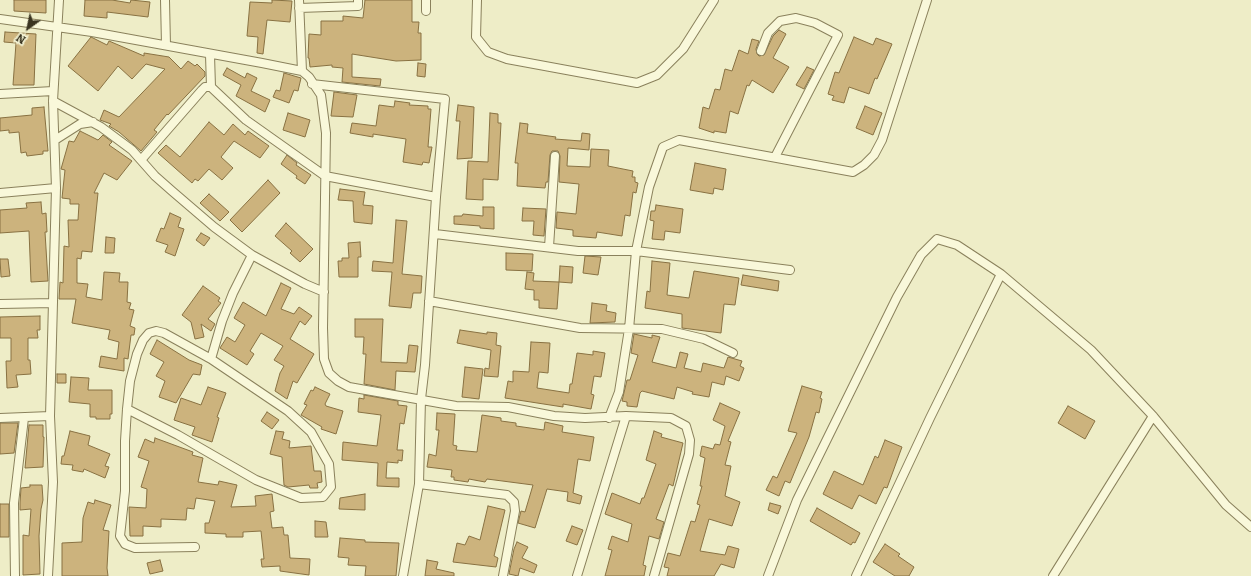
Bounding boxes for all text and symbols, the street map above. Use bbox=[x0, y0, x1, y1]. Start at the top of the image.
north arrow bbox=[8, 8, 48, 48]
text: N bbox=[14, 31, 28, 46]

